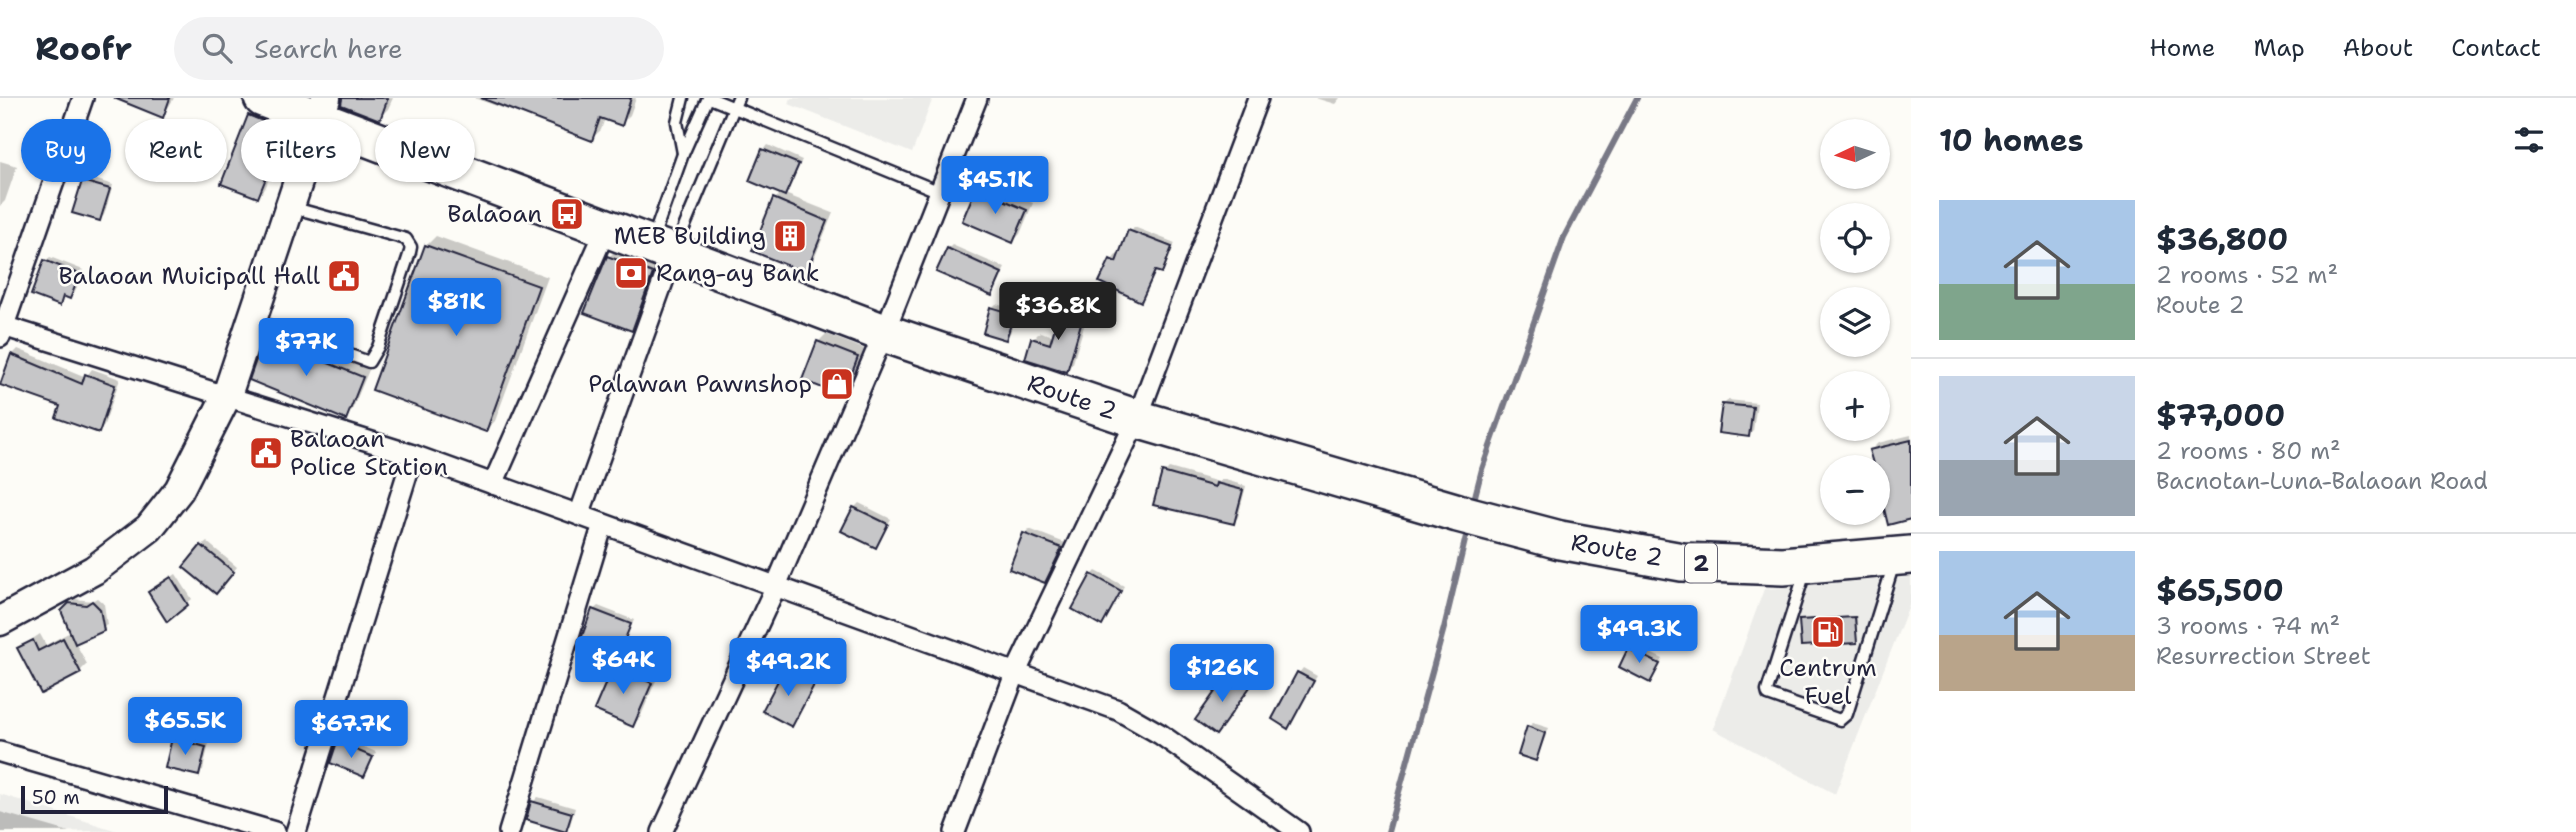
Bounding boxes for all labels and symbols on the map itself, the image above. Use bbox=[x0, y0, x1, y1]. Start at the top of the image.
north arrow bbox=[1820, 119, 1890, 189]
pin: $45.1K bbox=[938, 156, 1052, 216]
bus stop icon: Balaoan bbox=[548, 195, 586, 233]
place label: Balaoan bbox=[447, 198, 542, 230]
building icon: MEB Building bbox=[771, 217, 809, 255]
place label: MEB Building bbox=[614, 220, 766, 252]
bank icon: Rang-ay Bank bbox=[612, 254, 650, 292]
public building icon: Balaoan Muicipall Hall bbox=[325, 257, 363, 295]
place label: Rang-ay Bank bbox=[656, 257, 820, 289]
place label: Balaoan Muicipall Hall bbox=[59, 260, 321, 292]
pin: $81K bbox=[415, 278, 497, 338]
pin: $36.8K bbox=[1001, 282, 1115, 342]
pin: $77K bbox=[265, 318, 347, 378]
shop icon: Palawan Pawnshop bbox=[818, 365, 856, 403]
street label: Route 2 bbox=[1023, 367, 1121, 427]
place label: Palawan Pawnshop bbox=[588, 368, 812, 400]
place label: Balaoan Police Station bbox=[290, 423, 448, 483]
public building icon: Balaoan Police Station bbox=[247, 434, 285, 472]
street label: Route 2 bbox=[1569, 526, 1665, 574]
road number: 2 bbox=[1685, 544, 1717, 583]
pin: $49.3K bbox=[1582, 606, 1696, 665]
fuel station icon: Centrum Fuel bbox=[1809, 613, 1847, 651]
pin: $64K bbox=[582, 636, 664, 696]
pin: $49.2K bbox=[731, 638, 845, 698]
pin: $126K bbox=[1173, 644, 1271, 704]
place label: Centrum Fuel bbox=[1779, 652, 1877, 712]
pin: $65.5K bbox=[128, 698, 242, 757]
pin: $67.7K bbox=[294, 700, 408, 760]
scale bar bbox=[21, 783, 168, 815]

